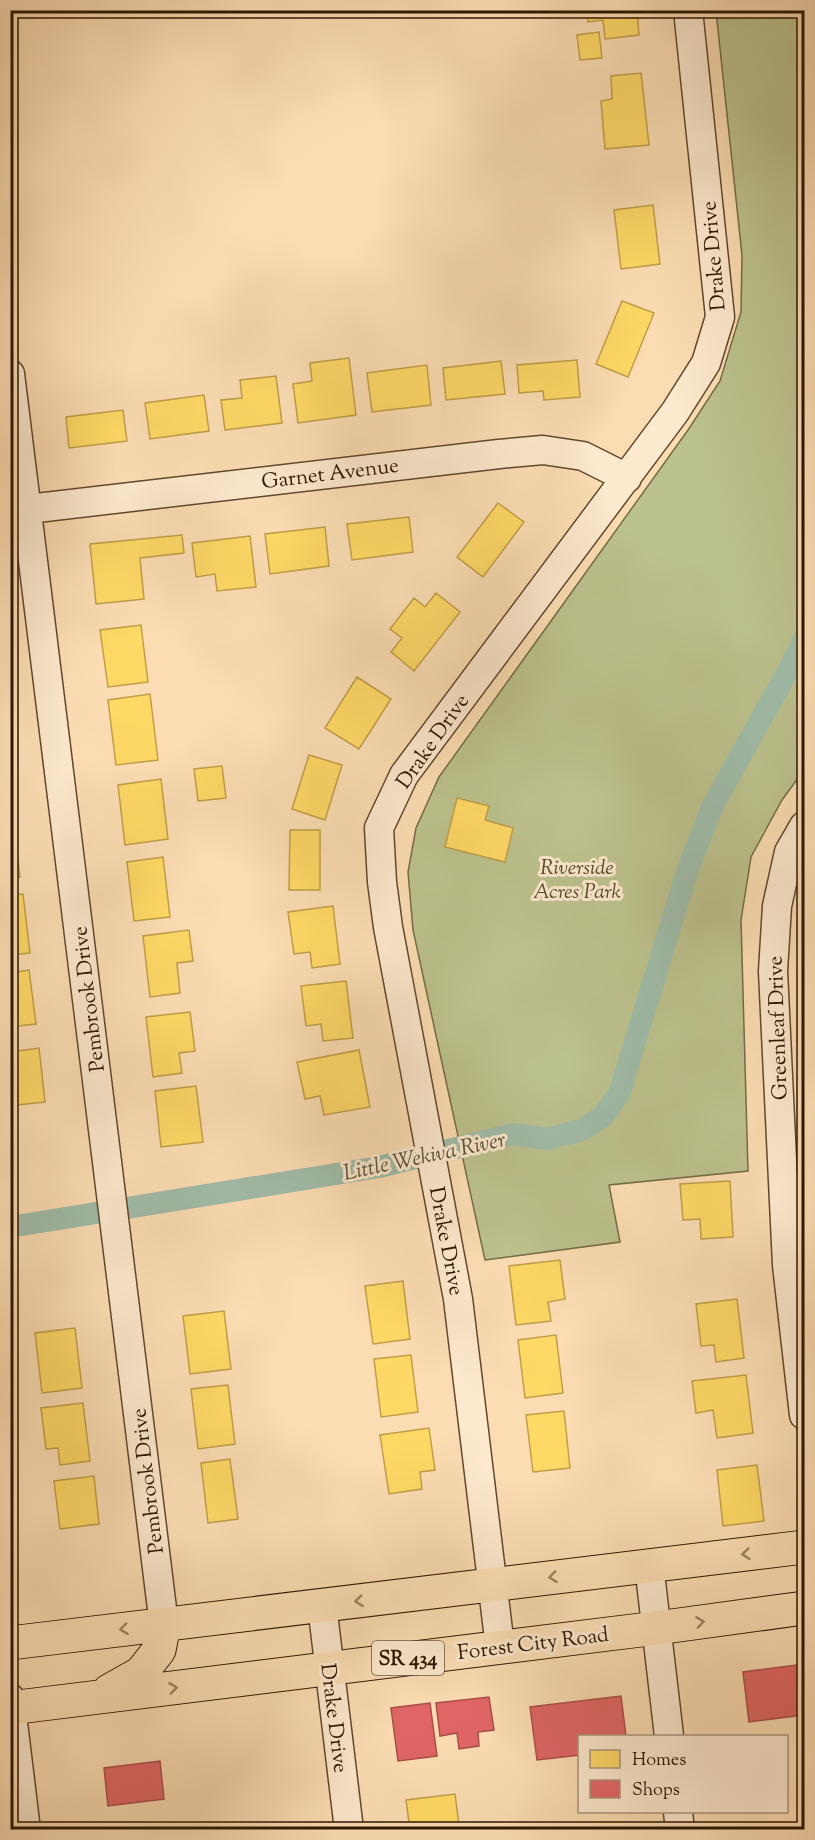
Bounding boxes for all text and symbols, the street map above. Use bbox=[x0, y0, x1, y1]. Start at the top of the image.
street label: Drake Drive bbox=[695, 200, 735, 312]
street label: Garnet Avenue bbox=[260, 452, 401, 498]
street label: Drake Drive bbox=[390, 688, 477, 796]
park label: Riverside Acres Park bbox=[533, 854, 622, 908]
street label: Pembrook Drive bbox=[66, 924, 114, 1073]
street label: Greenleaf Drive bbox=[761, 955, 797, 1101]
water label: Little Wekiva River bbox=[340, 1125, 509, 1191]
street label: Drake Drive bbox=[420, 1185, 470, 1298]
street label: Pembrook Drive bbox=[125, 1406, 173, 1555]
one-way arrow bbox=[742, 1547, 751, 1560]
one-way arrow bbox=[548, 1570, 557, 1582]
one-way arrow bbox=[355, 1594, 364, 1606]
one-way arrow bbox=[695, 1616, 704, 1628]
street label: Forest City Road bbox=[456, 1621, 611, 1669]
one-way arrow bbox=[119, 1623, 129, 1635]
road number: SR 434 bbox=[372, 1641, 444, 1675]
street label: Drake Drive bbox=[311, 1662, 355, 1775]
one-way arrow bbox=[168, 1682, 177, 1694]
legend bbox=[578, 1735, 788, 1813]
text: Homes bbox=[632, 1748, 686, 1774]
text: Shops bbox=[632, 1778, 680, 1804]

